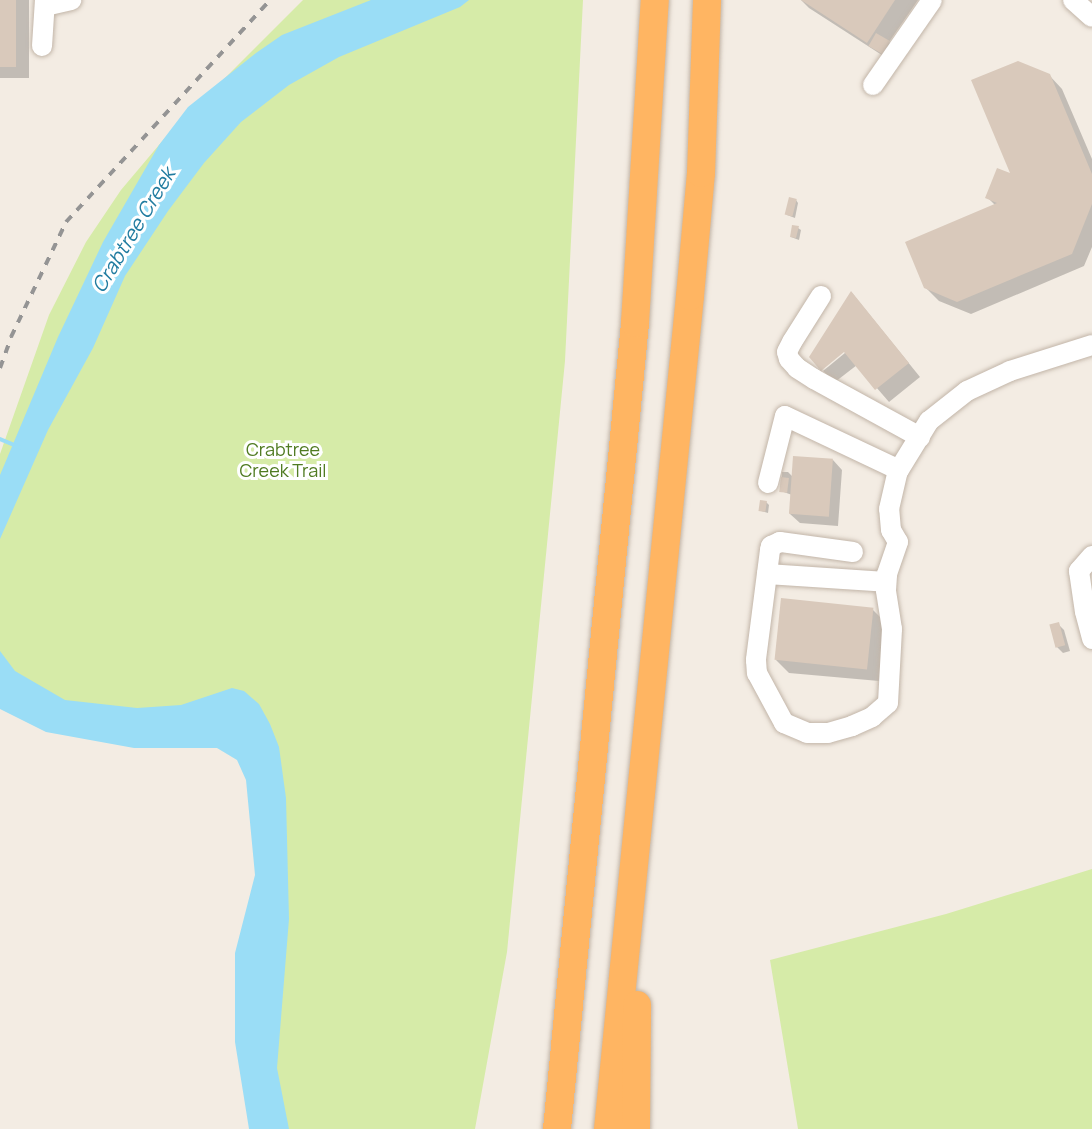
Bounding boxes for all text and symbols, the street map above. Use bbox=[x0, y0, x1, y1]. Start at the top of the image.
water label: Crabtree Creek bbox=[86, 163, 180, 297]
park label: Crabtree Creek Trail bbox=[239, 439, 327, 482]

